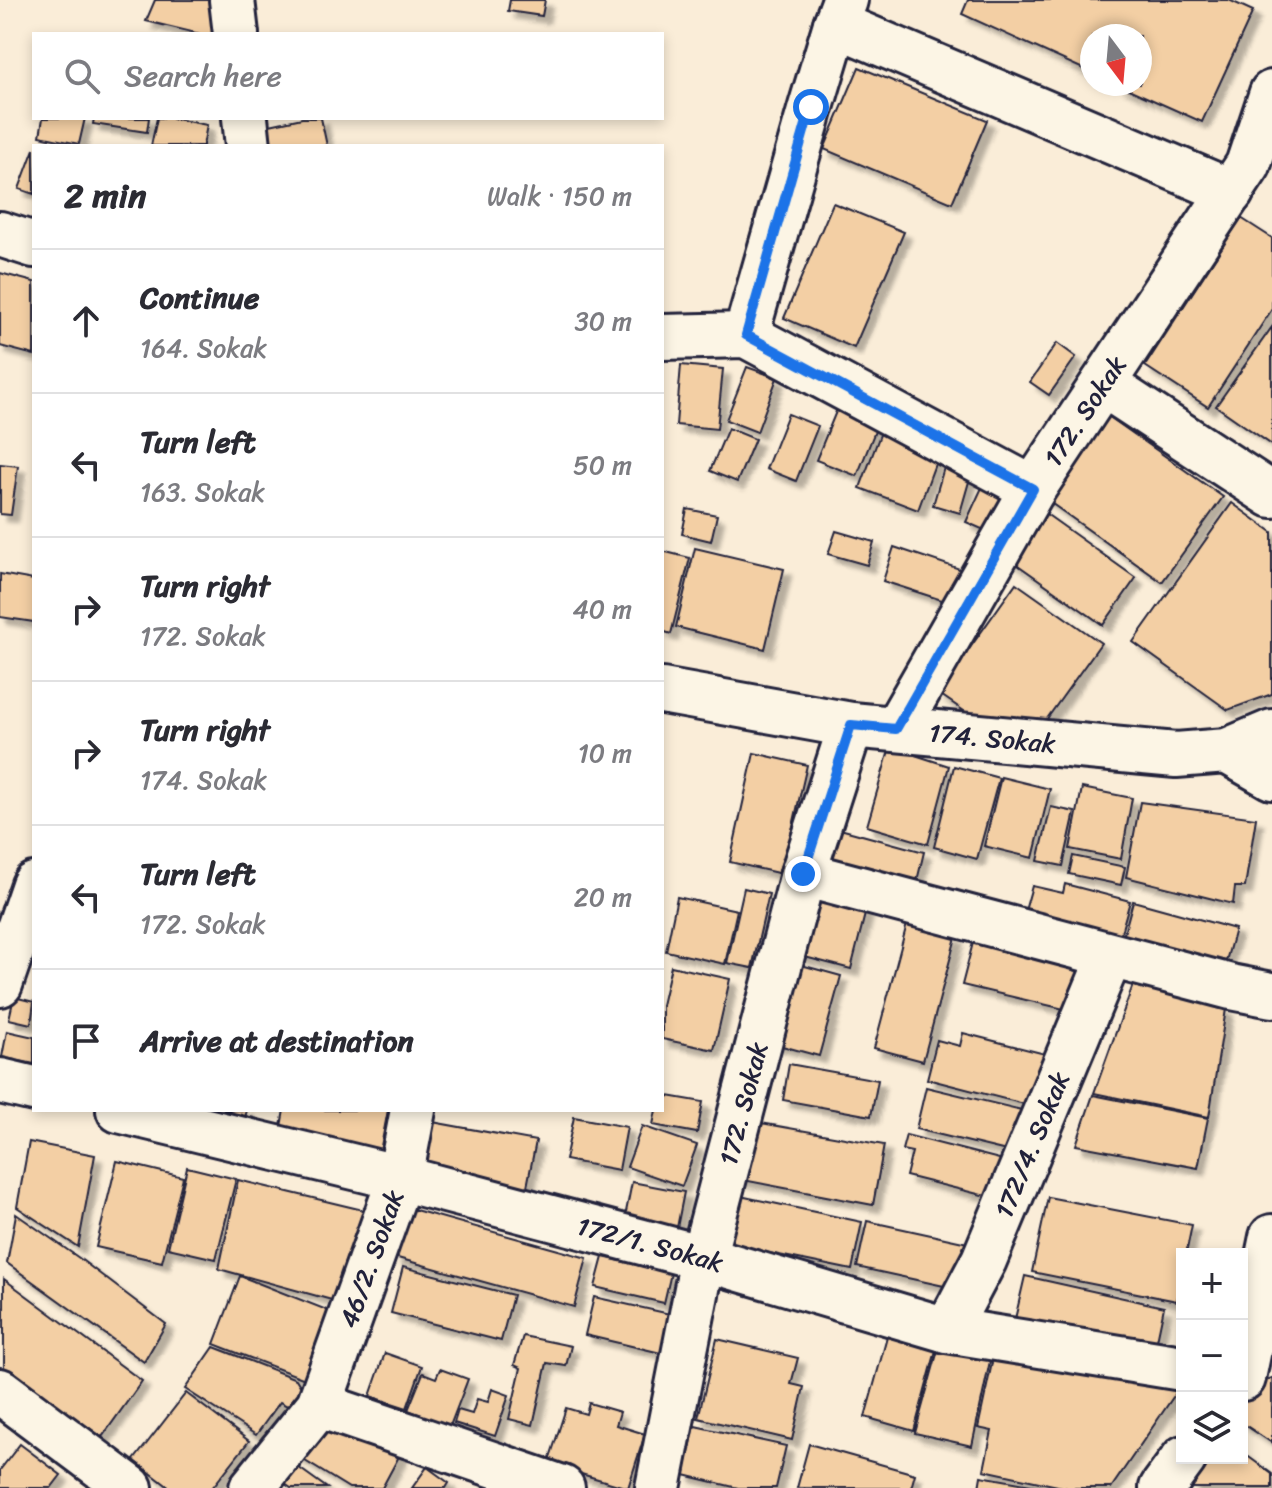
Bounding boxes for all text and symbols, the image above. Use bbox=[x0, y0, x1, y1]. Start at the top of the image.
north arrow bbox=[1080, 24, 1152, 96]
search box bbox=[32, 32, 664, 120]
text: Search here bbox=[124, 49, 282, 103]
icon: search bbox=[60, 54, 104, 98]
route start bbox=[793, 89, 829, 125]
text: 2 min bbox=[64, 166, 146, 226]
text: Walk · 150 m bbox=[487, 173, 632, 219]
text: Continue bbox=[140, 271, 259, 325]
text: 30 m bbox=[575, 298, 632, 344]
icon: ahead bbox=[64, 299, 108, 343]
text: 164. Sokak bbox=[140, 325, 267, 371]
street label: 172. Sokak bbox=[1031, 346, 1139, 476]
text: Turn left bbox=[140, 415, 256, 469]
text: 50 m bbox=[573, 442, 632, 488]
icon: left bbox=[64, 443, 108, 487]
text: 163. Sokak bbox=[140, 469, 265, 515]
text: Turn right bbox=[140, 559, 270, 613]
text: 40 m bbox=[573, 586, 632, 632]
icon: right bbox=[64, 587, 108, 631]
text: 172. Sokak bbox=[140, 613, 266, 659]
text: Turn right bbox=[140, 703, 270, 757]
street label: 174. Sokak bbox=[927, 709, 1058, 767]
text: 10 m bbox=[578, 730, 632, 776]
icon: right bbox=[64, 731, 108, 775]
text: 174. Sokak bbox=[140, 757, 267, 803]
text: Turn left bbox=[140, 847, 256, 901]
route end bbox=[785, 856, 821, 892]
text: 20 m bbox=[574, 874, 632, 920]
icon: left bbox=[64, 875, 108, 919]
text: 172. Sokak bbox=[140, 901, 266, 947]
text: Arrive at destination bbox=[140, 1014, 414, 1068]
icon: arrive bbox=[64, 1019, 108, 1063]
street label: 172. Sokak bbox=[705, 1037, 781, 1170]
street label: 172/4. Sokak bbox=[981, 1064, 1083, 1225]
street label: 46/2. Sokak bbox=[325, 1183, 417, 1334]
street label: 172/1. Sokak bbox=[572, 1203, 729, 1286]
map controls bbox=[1176, 1248, 1248, 1464]
button: + bbox=[1176, 1248, 1248, 1320]
button: − bbox=[1176, 1320, 1248, 1392]
button: layers bbox=[1176, 1392, 1248, 1464]

